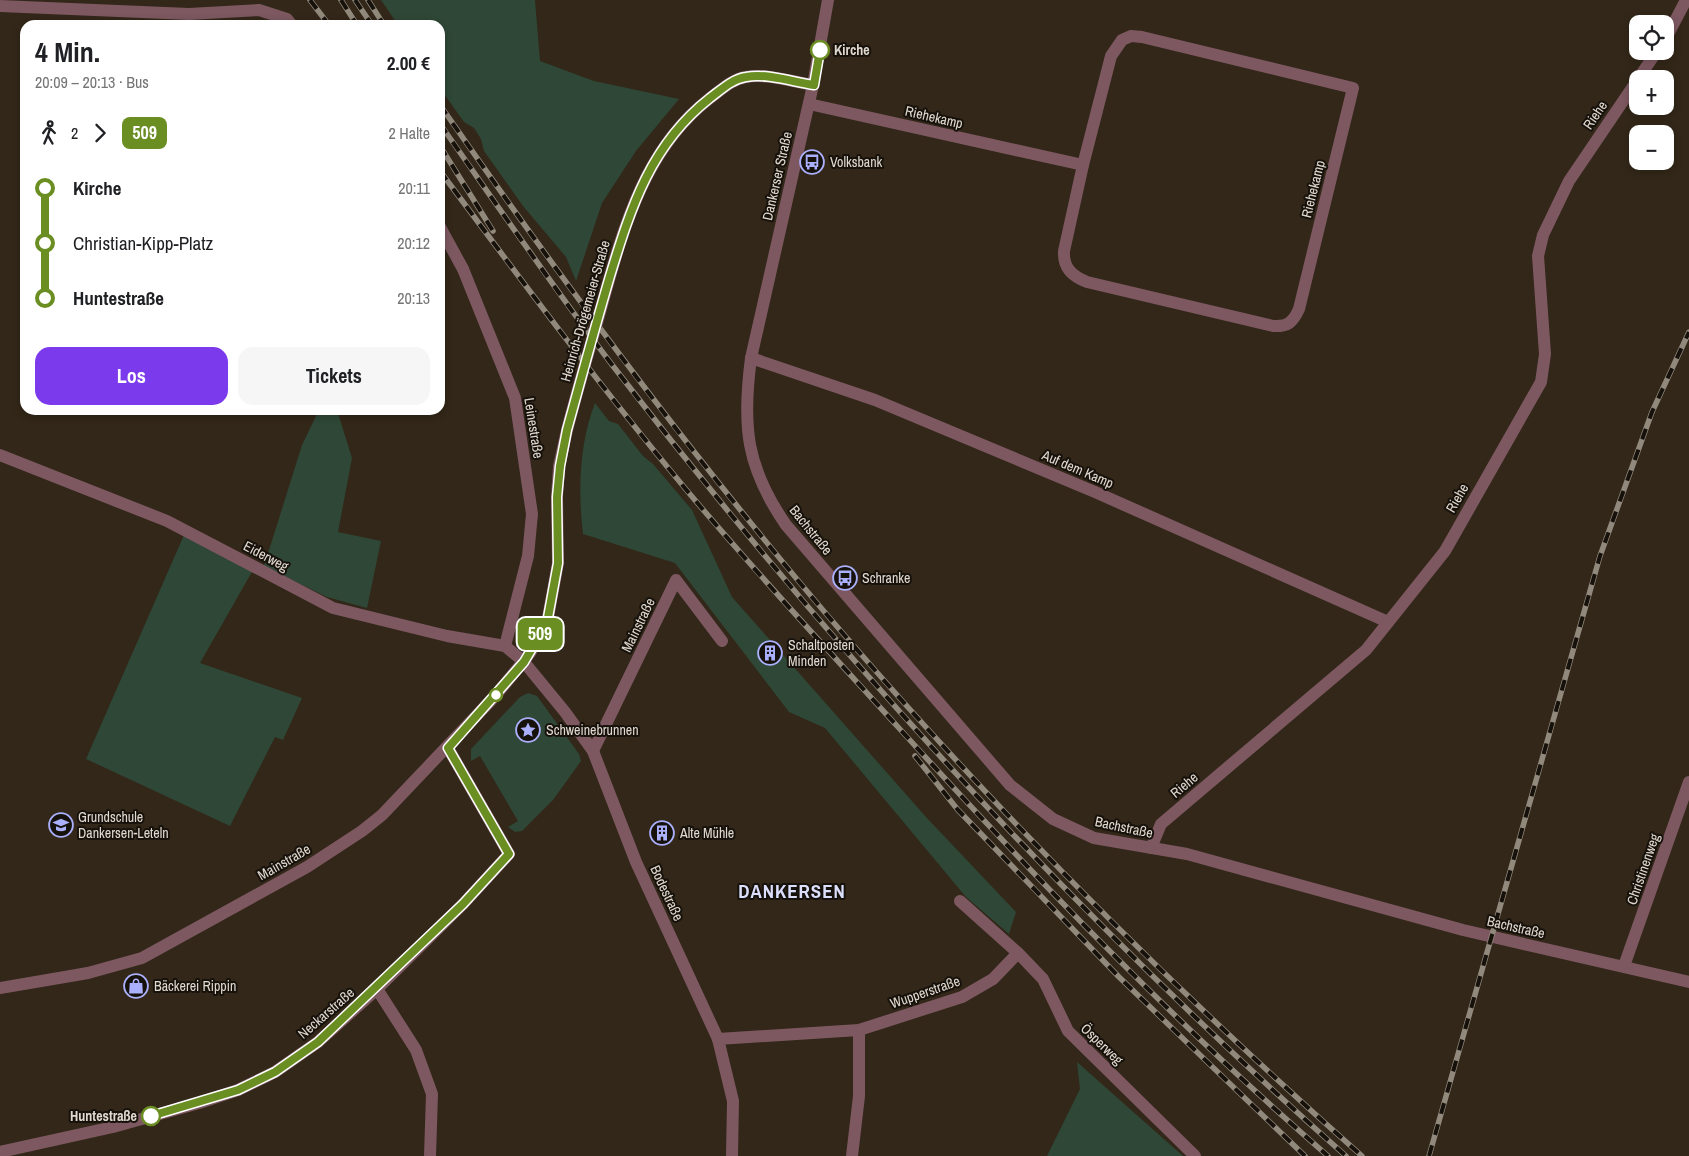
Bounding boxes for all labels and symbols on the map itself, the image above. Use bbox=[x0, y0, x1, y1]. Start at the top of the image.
marker: Kirche bbox=[810, 40, 830, 60]
place label: Kirche bbox=[834, 41, 870, 59]
street label: Riehe bbox=[1579, 97, 1611, 133]
street label: Riehekamp bbox=[903, 102, 965, 132]
street label: Dankerser Straße bbox=[758, 130, 796, 222]
bus stop icon: Volksbank bbox=[799, 149, 825, 175]
place label: Volksbank bbox=[830, 153, 883, 171]
street label: Riehekamp bbox=[1297, 158, 1329, 220]
street label: Heinrich-Drögemeier-Straße bbox=[556, 238, 614, 384]
street label: Leinestraße bbox=[520, 396, 548, 460]
street label: Auf dem Kamp bbox=[1039, 445, 1116, 492]
street label: Riehe bbox=[1442, 480, 1472, 516]
street label: Bachstraße bbox=[786, 502, 836, 558]
street label: Eiderweg bbox=[240, 537, 292, 576]
bus stop icon: Schranke bbox=[832, 565, 858, 591]
place label: Schranke bbox=[862, 569, 911, 587]
street label: Mainstraße bbox=[617, 595, 659, 655]
line badge: 509 bbox=[511, 618, 569, 650]
place label: Schaltposten Minden bbox=[788, 636, 854, 670]
building icon: Schaltposten Minden bbox=[757, 640, 783, 666]
unlabelled marker bbox=[489, 688, 503, 702]
place icon: Schweinebrunnen bbox=[515, 717, 541, 743]
place label: Schweinebrunnen bbox=[546, 721, 639, 739]
street label: Riehe bbox=[1166, 768, 1202, 802]
place label: Grundschule Dankersen-Leteln bbox=[78, 808, 169, 842]
school or university icon: Grundschule Dankersen-Leteln bbox=[48, 812, 74, 838]
street label: Bachstraße bbox=[1093, 812, 1155, 842]
building icon: Alte Mühle bbox=[649, 820, 675, 846]
place label: Alte Mühle bbox=[679, 824, 734, 842]
street label: Christinenweg bbox=[1622, 831, 1664, 907]
street label: Mainstraße bbox=[254, 840, 314, 884]
street label: Bodestraße bbox=[646, 862, 688, 924]
district label: DANKERSEN bbox=[738, 878, 846, 904]
street label: Bachstraße bbox=[1485, 912, 1547, 942]
street label: Wupperstraße bbox=[888, 972, 962, 1012]
shop icon: Bäckerei Rippin bbox=[123, 973, 149, 999]
place label: Bäckerei Rippin bbox=[154, 977, 236, 995]
street label: Neckarstraße bbox=[294, 984, 358, 1042]
street label: Ösperweg bbox=[1077, 1019, 1128, 1069]
marker: Huntestraße bbox=[141, 1106, 161, 1126]
place label: Huntestraße bbox=[70, 1107, 137, 1125]

